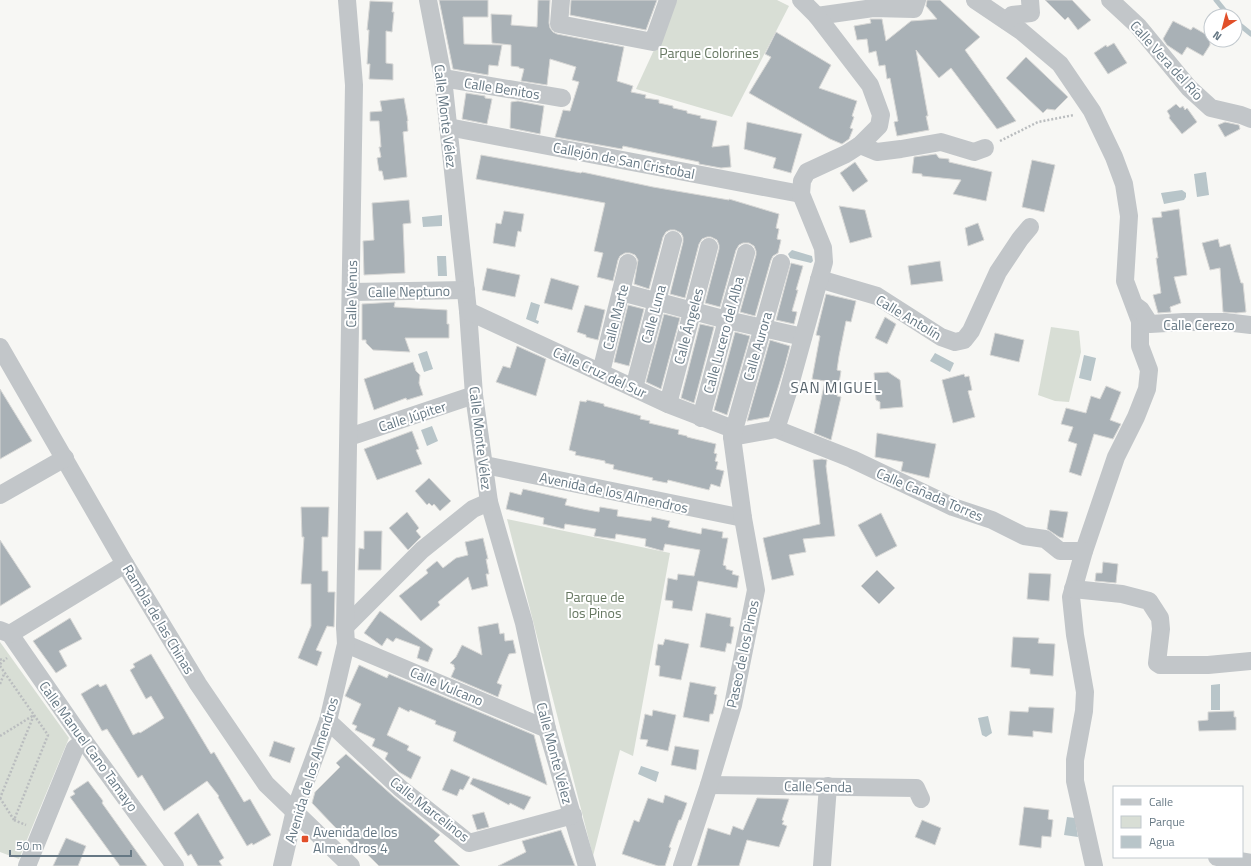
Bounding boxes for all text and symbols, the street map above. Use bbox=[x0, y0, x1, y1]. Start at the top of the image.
north arrow bbox=[1203, 8, 1243, 48]
street label: Calle Vera del Río bbox=[1125, 16, 1209, 104]
text: N bbox=[1209, 27, 1225, 45]
park label: Parque Colorines bbox=[659, 42, 759, 63]
street label: Calle Monte Vélez bbox=[429, 63, 463, 169]
street label: Calle Benitos bbox=[463, 72, 541, 104]
street label: Callejón de San Cristobal bbox=[551, 136, 697, 184]
street label: Calle Venus bbox=[340, 260, 362, 328]
street label: Calle Lucero del Alba bbox=[697, 274, 749, 396]
street label: Calle Neptuno bbox=[368, 280, 450, 302]
street label: Calle Marte bbox=[597, 282, 633, 352]
street label: Calle Luna bbox=[635, 282, 671, 346]
street label: Calle Ángeles bbox=[668, 286, 708, 366]
street label: Calle Antolín bbox=[872, 289, 946, 345]
street label: Calle Aurora bbox=[737, 309, 777, 383]
street label: Calle Cerezo bbox=[1163, 314, 1235, 335]
street label: Calle Cruz del Sur bbox=[550, 341, 650, 403]
district label: SAN MIGUEL bbox=[790, 376, 882, 399]
street label: Calle Monte Vélez bbox=[464, 385, 498, 491]
street label: Calle Júpiter bbox=[375, 395, 449, 437]
street label: Calle Cañada Torres bbox=[873, 462, 987, 526]
street label: Avenida de los Almendros bbox=[538, 466, 690, 518]
street label: Rambla de las Chinas bbox=[118, 560, 200, 678]
park label: Parque de los Pinos bbox=[565, 586, 625, 623]
street label: Paseo de los Pinos bbox=[720, 598, 764, 710]
street label: Calle Vulcano bbox=[407, 661, 487, 711]
street label: Calle Manuel Cano Tamayo bbox=[34, 676, 144, 816]
street label: Avenida de los Almendros bbox=[279, 694, 343, 846]
street label: Calle Monte Vélez bbox=[531, 700, 579, 806]
street label: Calle Marcelinos bbox=[386, 771, 474, 847]
street label: Calle Senda bbox=[784, 775, 852, 797]
legend bbox=[1113, 786, 1243, 858]
text: Calle bbox=[1149, 792, 1173, 811]
text: Parque bbox=[1149, 812, 1185, 831]
place label: Avenida de los Almendros 4 bbox=[313, 821, 398, 858]
scale bar bbox=[10, 832, 131, 858]
text: Agua bbox=[1149, 832, 1175, 851]
marker: Avenida de los Almendros 4 bbox=[300, 834, 310, 844]
text: 50 m bbox=[16, 836, 42, 855]

